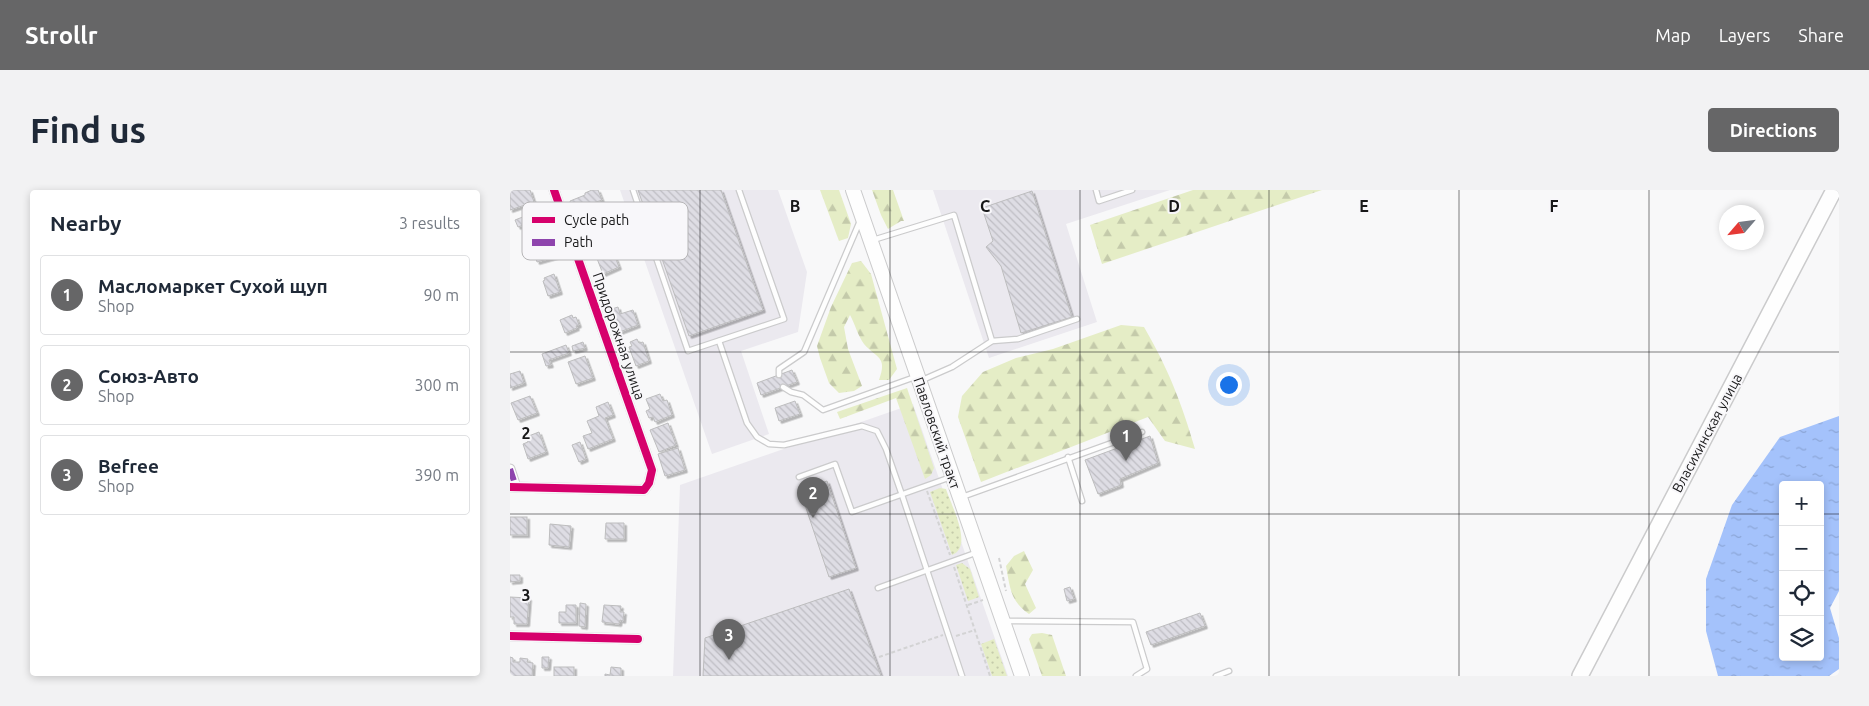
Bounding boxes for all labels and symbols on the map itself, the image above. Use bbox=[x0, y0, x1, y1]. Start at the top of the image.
text: B bbox=[790, 197, 800, 215]
text: C bbox=[980, 197, 990, 215]
text: D bbox=[1168, 197, 1180, 215]
text: E bbox=[1359, 197, 1369, 215]
text: F bbox=[1550, 197, 1559, 215]
legend bbox=[522, 202, 688, 260]
north arrow bbox=[1719, 205, 1764, 250]
text: Cycle path bbox=[564, 212, 629, 228]
text: Path bbox=[564, 234, 593, 250]
street label: Придорожная улица bbox=[590, 270, 648, 402]
street label: Власихинская улица bbox=[1669, 371, 1745, 495]
your location bbox=[1216, 372, 1242, 398]
street label: Павловский тракт bbox=[910, 375, 964, 491]
pin: 1 bbox=[1110, 420, 1142, 461]
text: 2 bbox=[521, 424, 531, 442]
pin: 2 bbox=[797, 477, 829, 518]
text: 3 bbox=[521, 586, 531, 604]
pin: 3 bbox=[713, 619, 745, 660]

